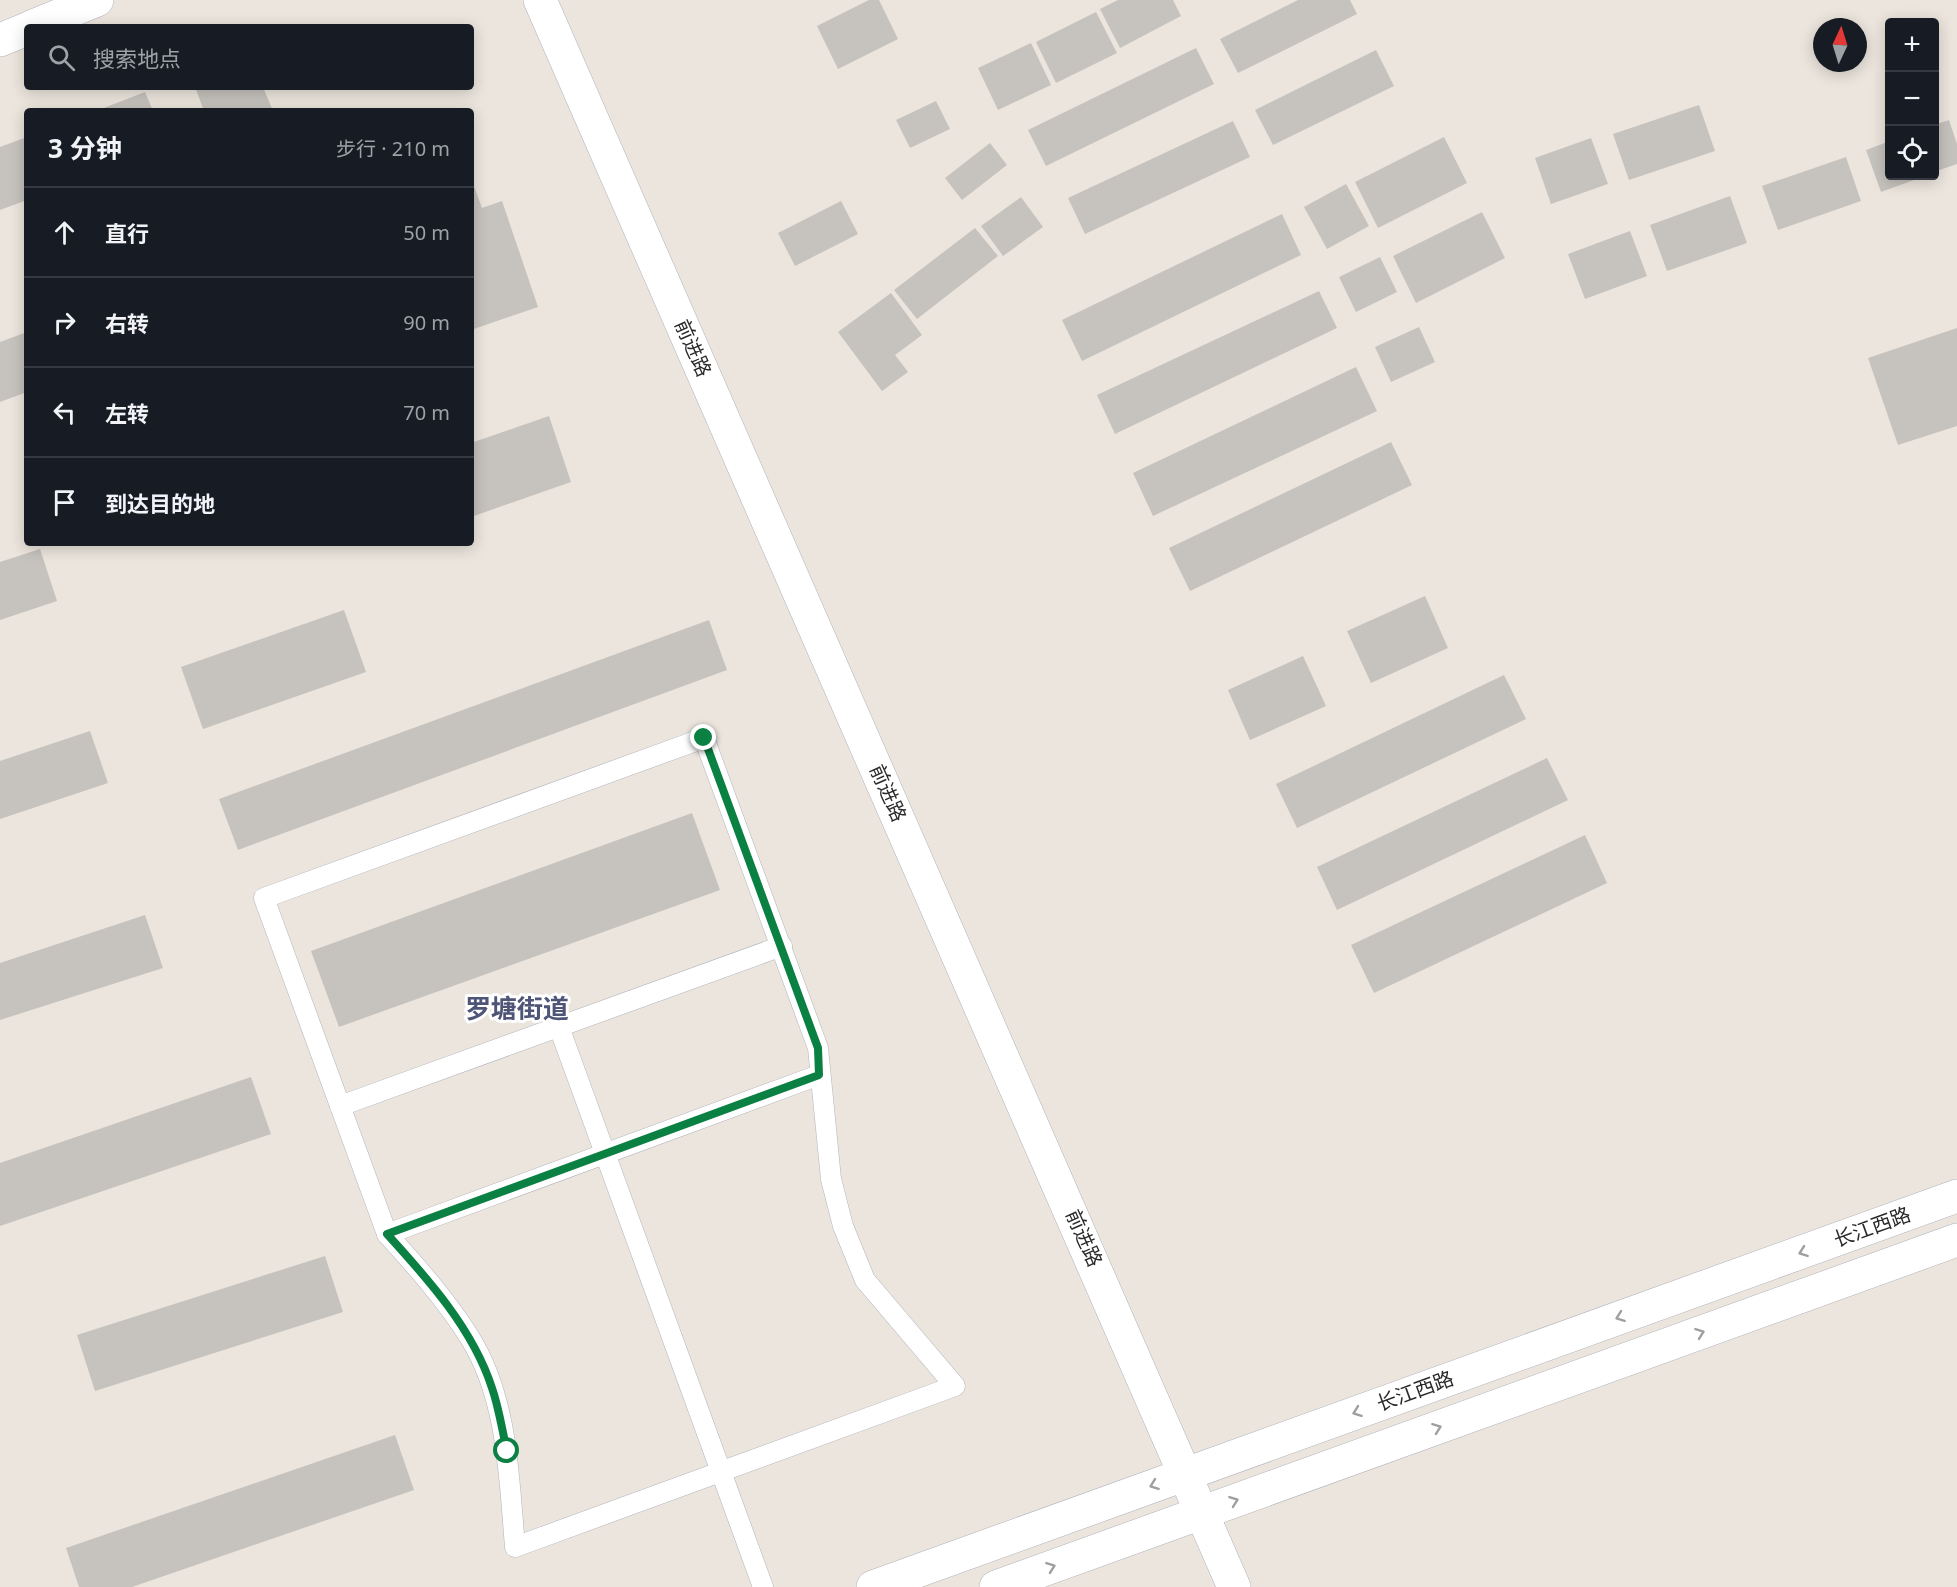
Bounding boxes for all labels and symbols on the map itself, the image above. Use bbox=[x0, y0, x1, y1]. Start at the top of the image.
north arrow bbox=[1813, 18, 1867, 72]
street label: 前进路 bbox=[669, 315, 718, 381]
route end bbox=[690, 724, 716, 750]
street label: 前进路 bbox=[864, 760, 913, 826]
district label: 罗塘街道 bbox=[465, 990, 569, 1026]
street label: 长江西路 bbox=[1830, 1200, 1914, 1253]
street label: 前进路 bbox=[1060, 1205, 1109, 1271]
one-way arrow bbox=[1798, 1244, 1809, 1257]
one-way arrow bbox=[1615, 1310, 1625, 1323]
one-way arrow bbox=[1694, 1328, 1705, 1340]
street label: 长江西路 bbox=[1373, 1364, 1457, 1417]
one-way arrow bbox=[1352, 1404, 1363, 1417]
one-way arrow bbox=[1432, 1422, 1442, 1435]
route start bbox=[493, 1437, 519, 1463]
one-way arrow bbox=[1149, 1478, 1160, 1490]
one-way arrow bbox=[1228, 1495, 1239, 1508]
one-way arrow bbox=[1045, 1562, 1056, 1575]

